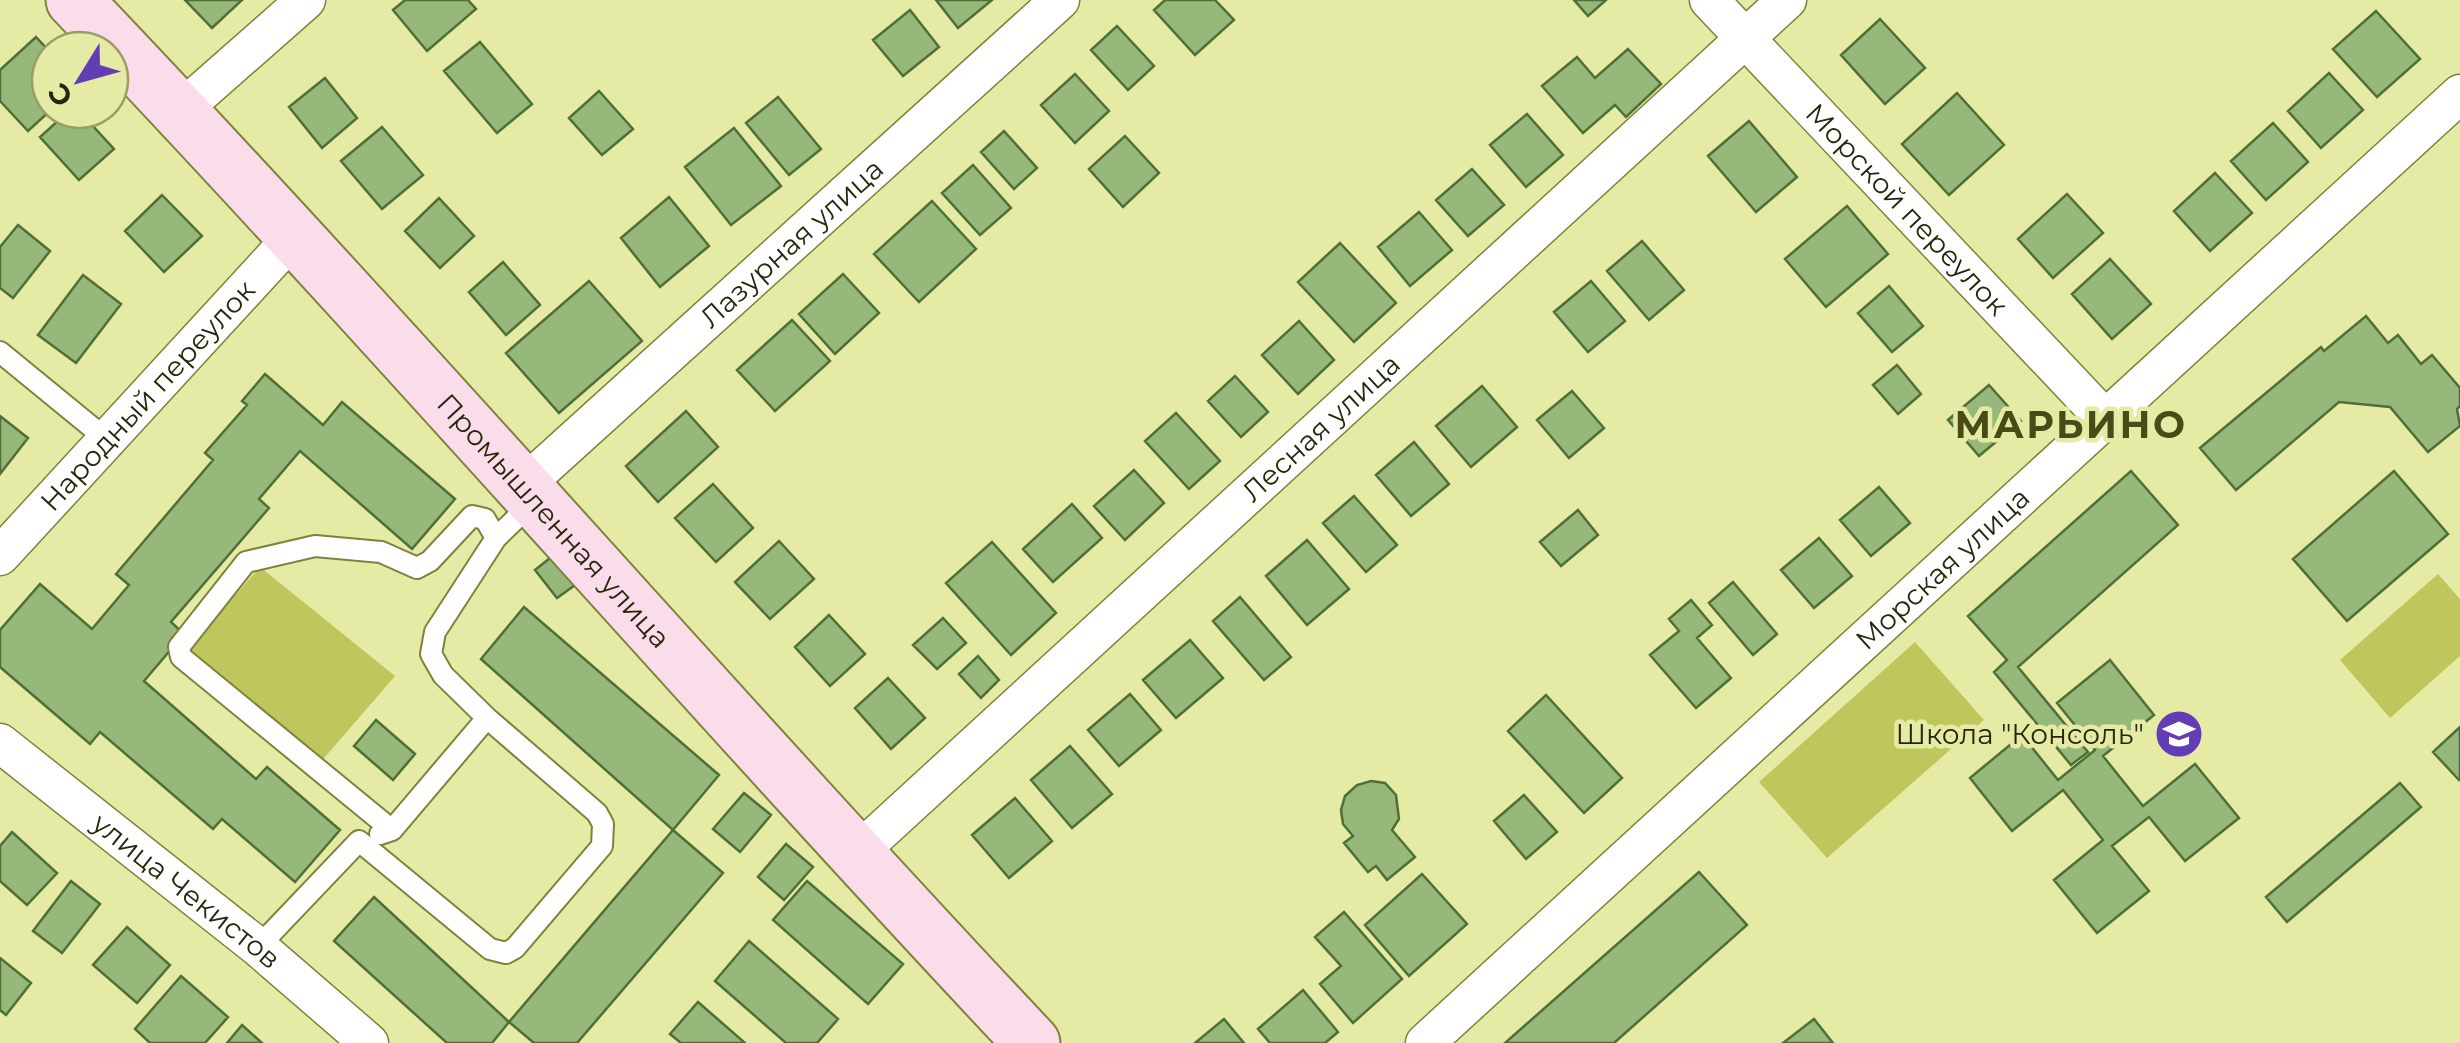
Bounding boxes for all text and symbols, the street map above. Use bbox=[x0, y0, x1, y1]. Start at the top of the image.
north arrow bbox=[30, 30, 130, 130]
text: С bbox=[40, 77, 80, 113]
street label: Морской переулок bbox=[1799, 96, 2015, 322]
street label: Лазурная улица bbox=[693, 152, 890, 335]
street label: Народный переулок bbox=[33, 273, 262, 518]
street label: Лесная улица bbox=[1235, 347, 1407, 509]
street label: Промышленная улица bbox=[430, 387, 677, 655]
district label: МАРЬИНО bbox=[1954, 401, 2188, 448]
street label: Морская улица bbox=[1848, 480, 2036, 657]
school or university icon: Школа "Консоль" bbox=[2153, 708, 2205, 760]
place label: Школа "Консоль" bbox=[1895, 717, 2144, 751]
street label: улица Чекистов bbox=[85, 805, 288, 976]

